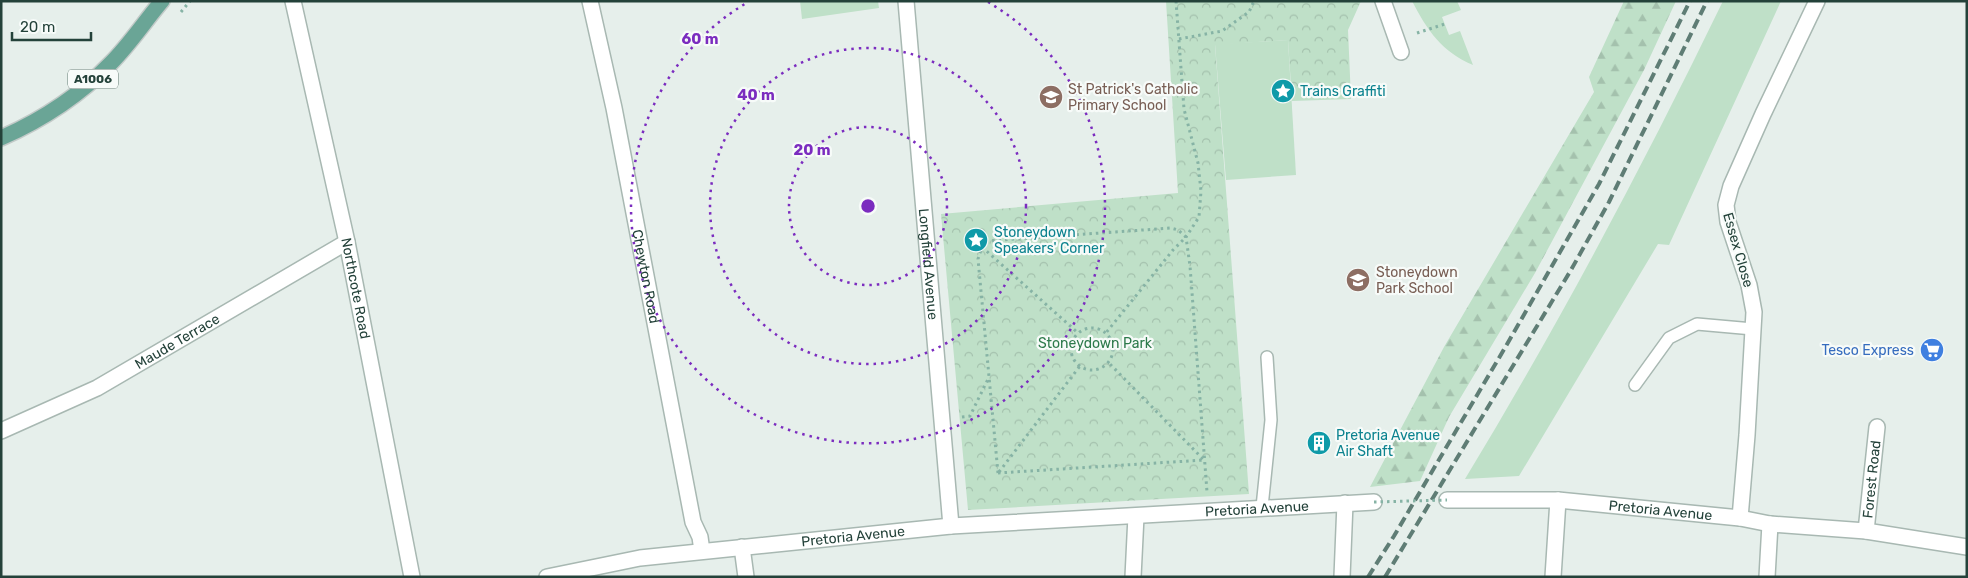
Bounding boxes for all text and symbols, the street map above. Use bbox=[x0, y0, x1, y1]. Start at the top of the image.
scale bar bbox=[12, 10, 91, 42]
text: 20 m bbox=[20, 18, 55, 36]
text: 60 m bbox=[682, 30, 718, 48]
road number: A1006 bbox=[68, 70, 118, 88]
place icon: Trains Graffiti bbox=[1270, 78, 1296, 104]
place label: St Patrick's Catholic Primary School bbox=[1068, 81, 1198, 114]
place label: Trains Graffiti bbox=[1300, 83, 1386, 100]
school or university icon: St Patrick's Catholic Primary School bbox=[1038, 84, 1064, 110]
text: 40 m bbox=[737, 86, 775, 104]
text: 20 m bbox=[794, 141, 830, 159]
centre of rings bbox=[859, 197, 877, 215]
street label: Longfield Avenue bbox=[915, 207, 942, 321]
street label: Essex Close bbox=[1719, 211, 1757, 290]
place label: Stoneydown Speakers' Corner bbox=[994, 224, 1105, 257]
place icon: Stoneydown Speakers' Corner bbox=[963, 227, 989, 253]
street label: Chewton Road bbox=[629, 228, 663, 325]
street label: Northcote Road bbox=[338, 236, 374, 340]
place label: Stoneydown Park School bbox=[1376, 264, 1458, 297]
school or university icon: Stoneydown Park School bbox=[1345, 267, 1371, 293]
street label: Maude Terrace bbox=[132, 310, 223, 373]
park label: Stoneydown Park bbox=[1038, 335, 1153, 352]
supermarket icon: Tesco Express bbox=[1919, 337, 1945, 363]
place label: Tesco Express bbox=[1821, 342, 1914, 359]
place label: Pretoria Avenue Air Shaft bbox=[1336, 427, 1440, 460]
building icon: Pretoria Avenue Air Shaft bbox=[1306, 430, 1332, 456]
street label: Forest Road bbox=[1859, 439, 1884, 519]
street label: Pretoria Avenue bbox=[1205, 497, 1310, 520]
street label: Pretoria Avenue bbox=[1608, 497, 1713, 524]
street label: Pretoria Avenue bbox=[800, 522, 906, 550]

